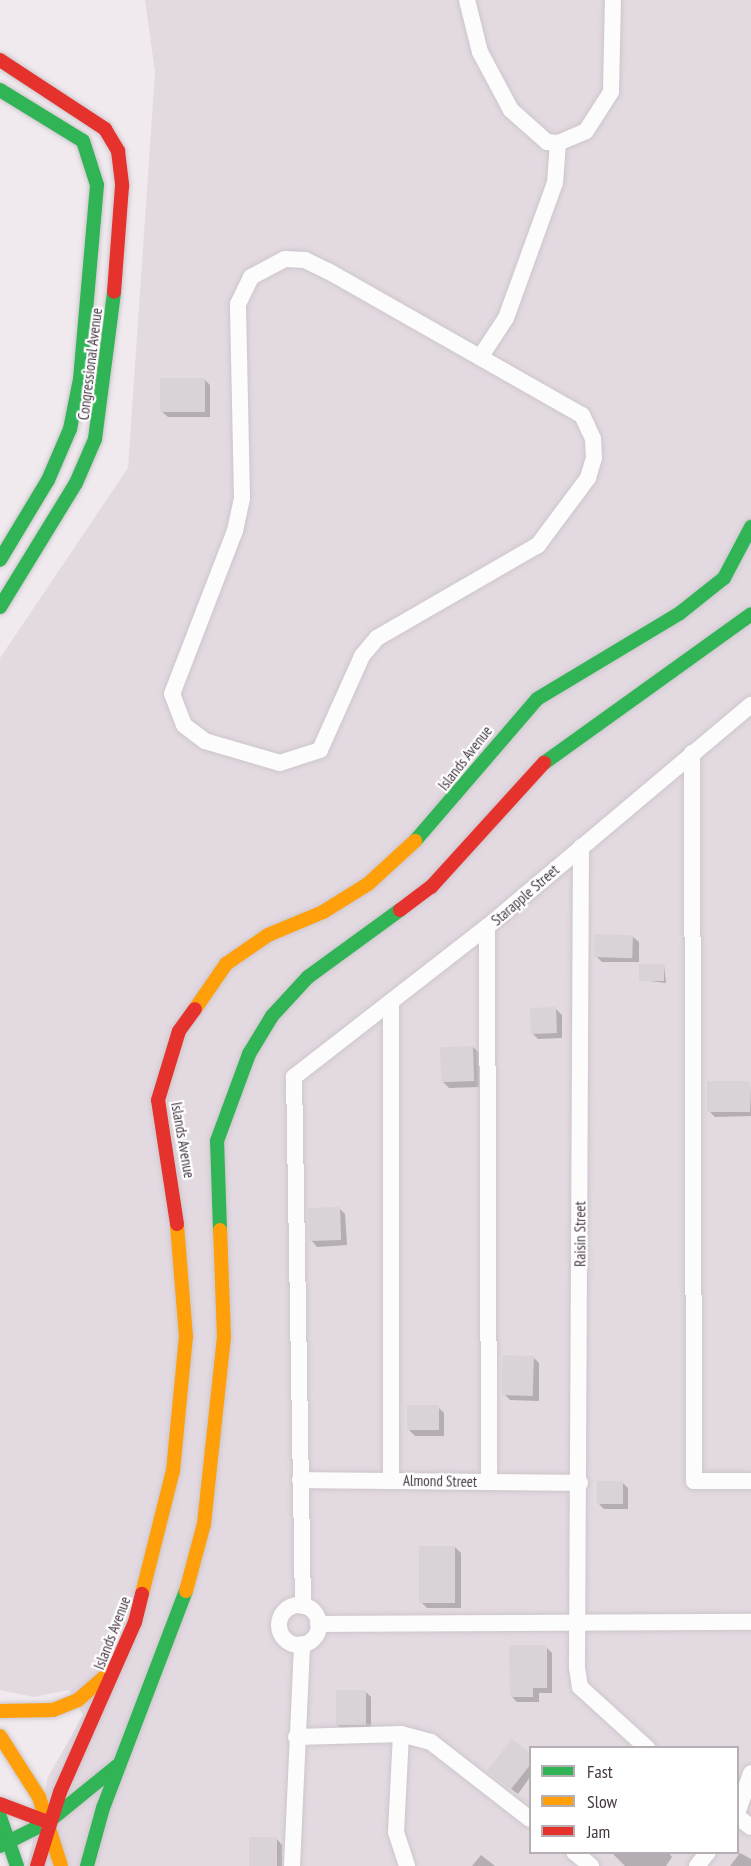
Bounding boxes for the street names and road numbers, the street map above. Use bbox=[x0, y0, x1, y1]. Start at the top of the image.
street label: Congressional Avenue bbox=[74, 307, 106, 421]
street label: Islands Avenue bbox=[434, 722, 496, 794]
street label: Starapple Street bbox=[488, 861, 562, 929]
street label: Islands Avenue bbox=[167, 1100, 199, 1180]
street label: Raisin Street bbox=[571, 1201, 589, 1267]
street label: Almond Street bbox=[403, 1471, 477, 1491]
street label: Islands Avenue bbox=[90, 1594, 134, 1672]

